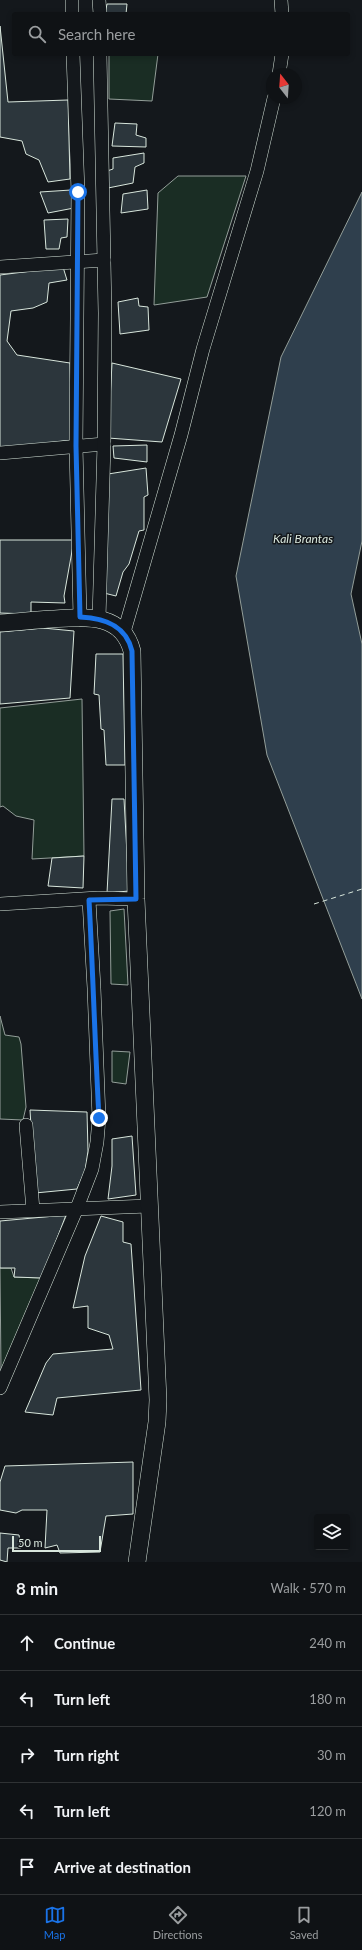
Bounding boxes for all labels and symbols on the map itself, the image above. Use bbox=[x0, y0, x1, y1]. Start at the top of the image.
north arrow bbox=[266, 68, 302, 104]
route start bbox=[69, 183, 87, 201]
water label: Kali Brantas bbox=[273, 531, 333, 546]
route end bbox=[90, 1109, 108, 1127]
scale bar bbox=[12, 1534, 101, 1553]

